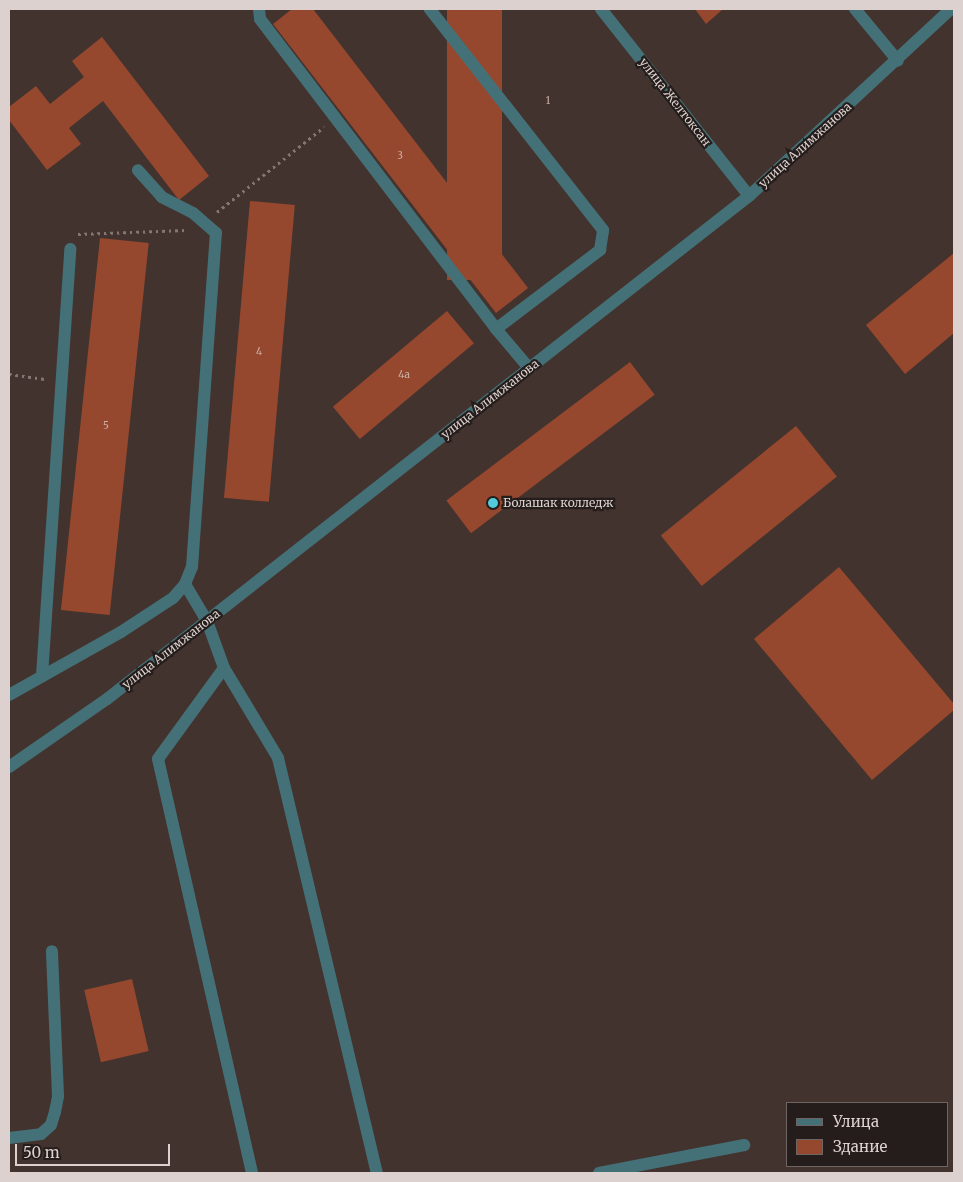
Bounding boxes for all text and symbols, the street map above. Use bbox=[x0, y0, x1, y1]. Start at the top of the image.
street label: улица Желтоксан bbox=[636, 55, 714, 149]
house number: 1 bbox=[546, 95, 550, 107]
street label: улица Алимжанова bbox=[756, 100, 854, 190]
house number: 3 bbox=[397, 150, 403, 162]
house number: 4 bbox=[256, 346, 262, 358]
street label: улица Алимжанова bbox=[438, 356, 542, 442]
house number: 4а bbox=[398, 369, 410, 381]
house number: 5 bbox=[103, 420, 109, 432]
place label: Болашак колледж bbox=[503, 496, 614, 510]
marker: Болашак колледж bbox=[487, 497, 499, 509]
street label: улица Алимжанова bbox=[119, 606, 223, 692]
legend bbox=[786, 1102, 948, 1167]
text: Улица bbox=[833, 1112, 879, 1131]
scale bar bbox=[18, 1134, 172, 1166]
text: Здание bbox=[833, 1137, 887, 1156]
text: 50 m bbox=[23, 1143, 60, 1162]

